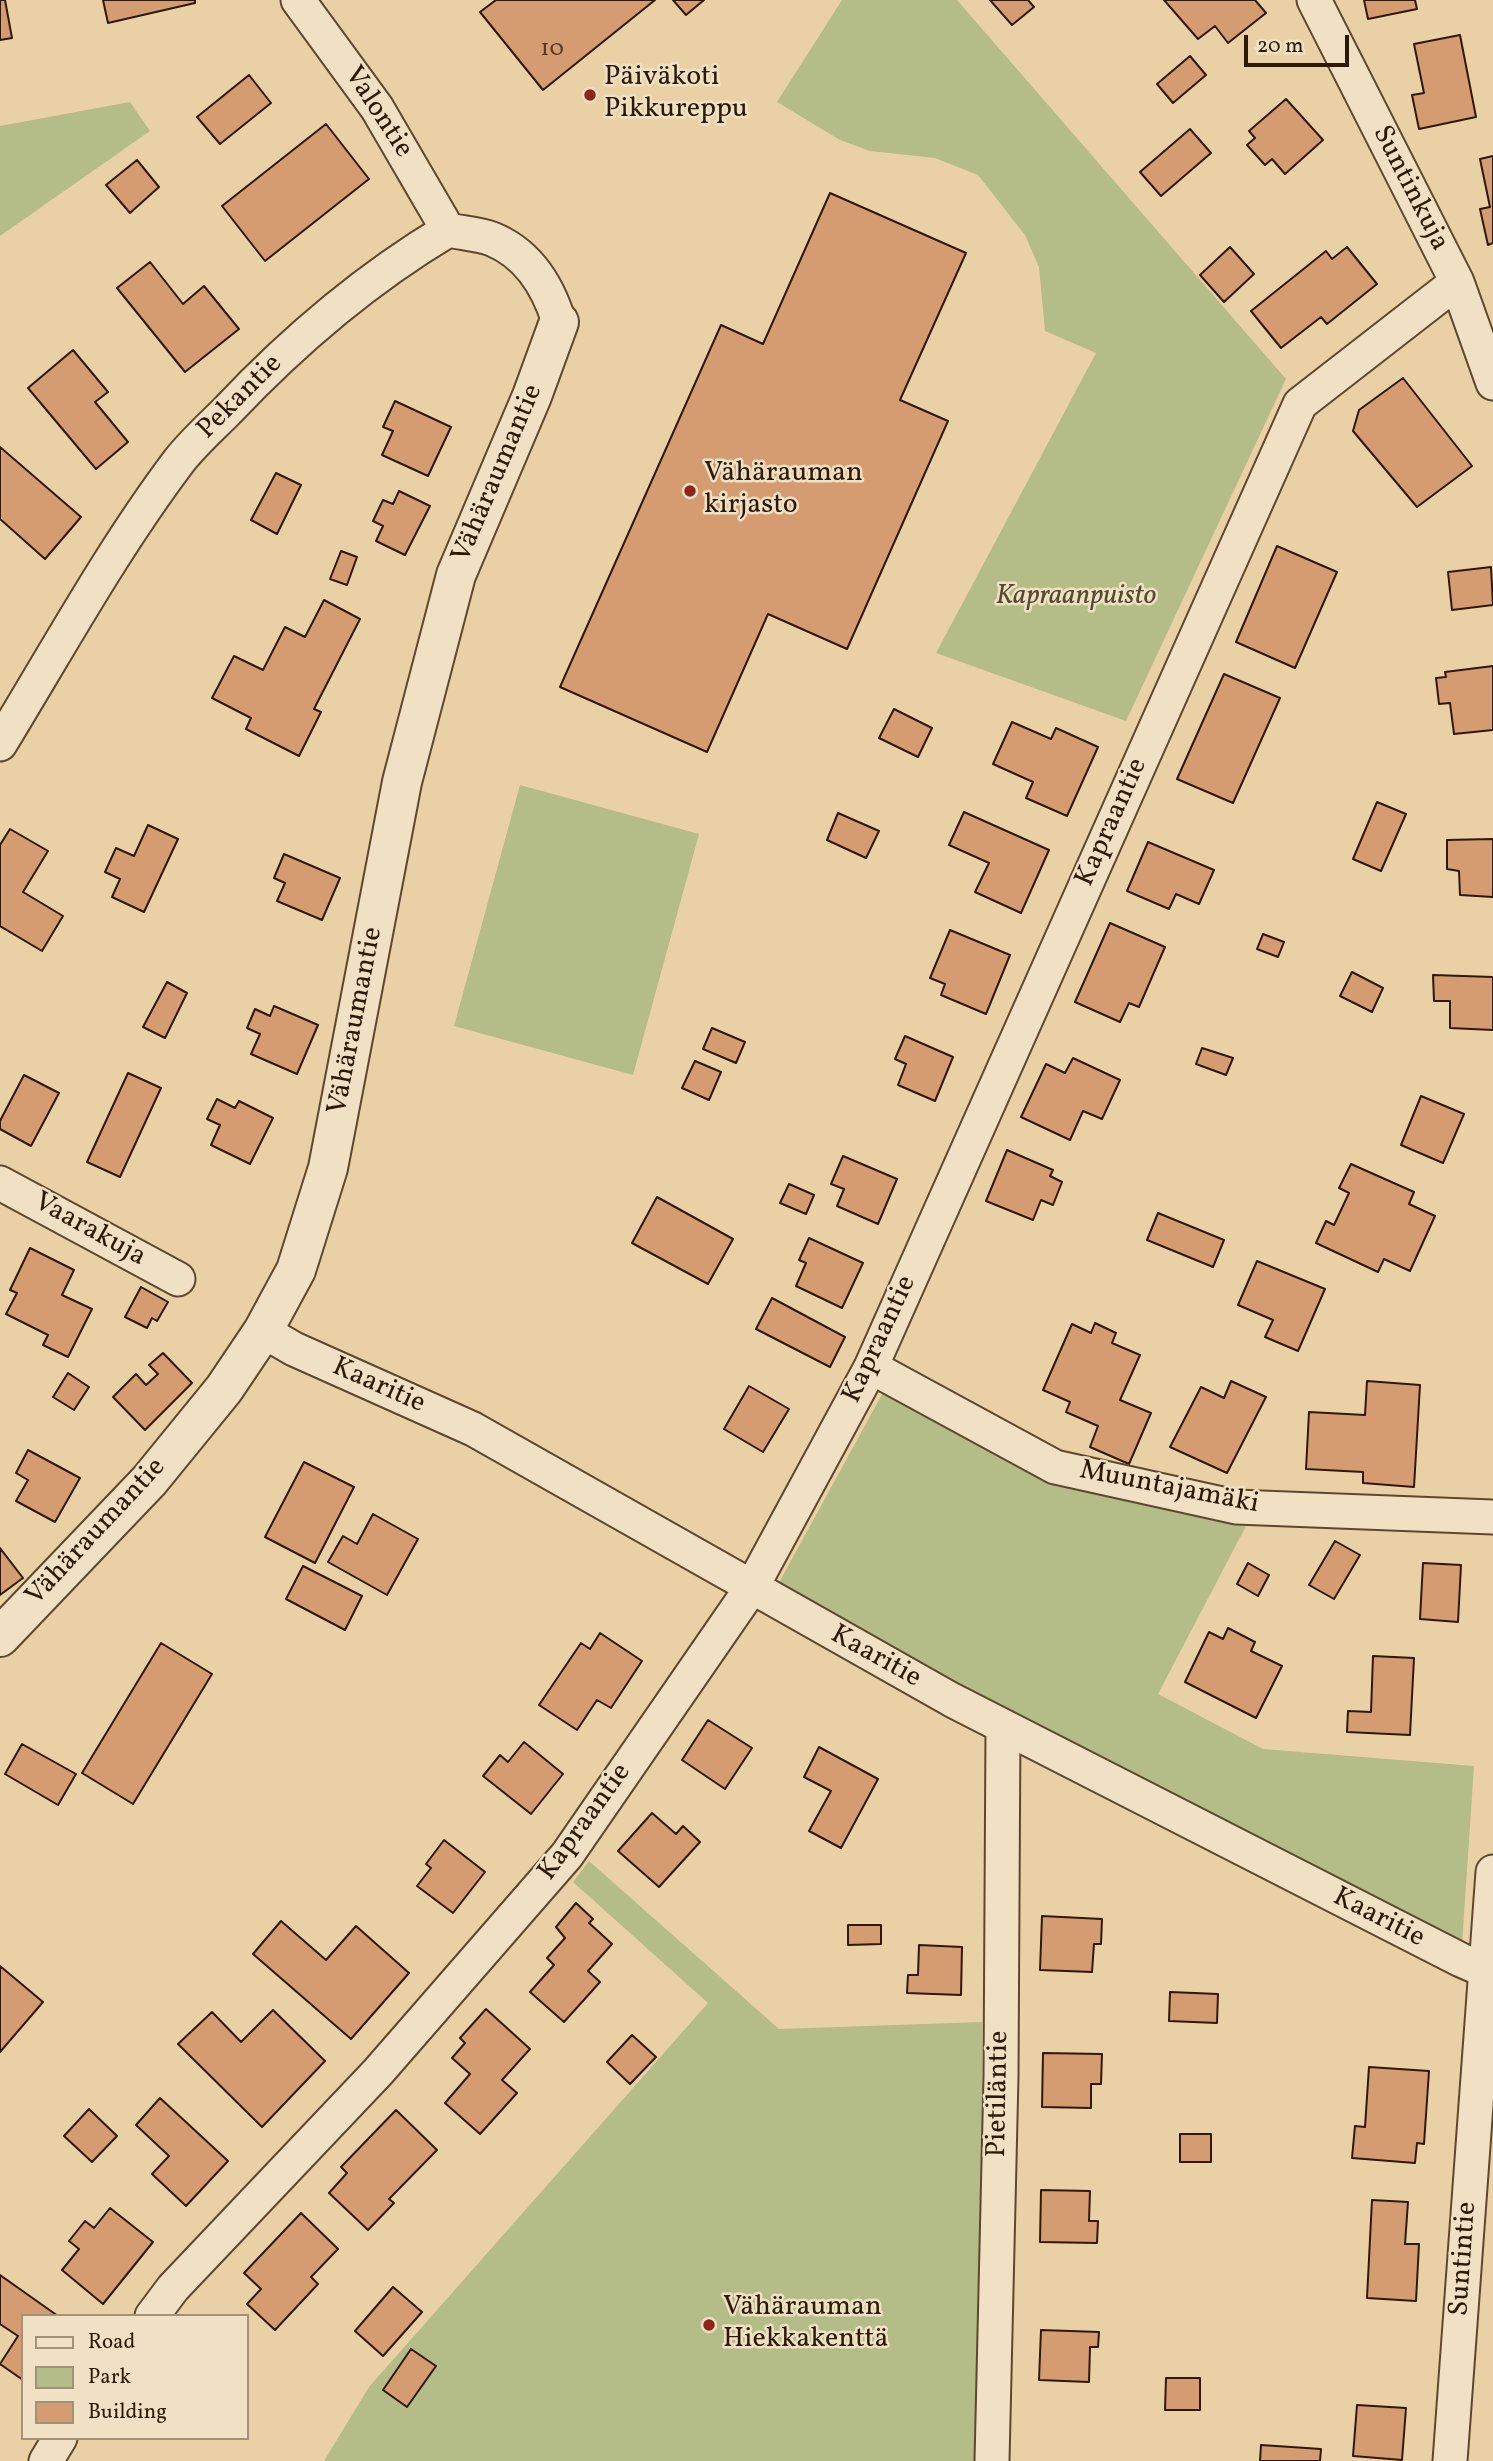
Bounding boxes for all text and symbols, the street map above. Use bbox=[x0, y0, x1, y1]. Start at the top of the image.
scale bar bbox=[1248, 21, 1353, 65]
text: 20 m bbox=[1257, 32, 1303, 61]
house number: 10 bbox=[540, 37, 564, 65]
street label: Valontie bbox=[335, 61, 419, 165]
place label: Päiväkoti Pikkureppu bbox=[604, 62, 748, 128]
marker: Päiväkoti Pikkureppu bbox=[582, 87, 598, 103]
street label: Suntinkuja bbox=[1363, 121, 1455, 257]
street label: Pekantie bbox=[191, 348, 291, 448]
street label: Vähäraumantie bbox=[446, 380, 552, 568]
place label: Vähärauman kirjasto bbox=[704, 458, 863, 524]
marker: Vähärauman kirjasto bbox=[682, 483, 698, 499]
park label: Kapraanpuisto bbox=[996, 581, 1156, 615]
street label: Kapraantie bbox=[1070, 754, 1156, 892]
street label: Vähäraumantie bbox=[322, 924, 392, 1118]
street label: Vaarakuja bbox=[27, 1186, 151, 1276]
street label: Kapraantie bbox=[837, 1271, 925, 1409]
street label: Kaaritie bbox=[326, 1352, 430, 1422]
street label: Vähäraumantie bbox=[20, 1452, 174, 1614]
street label: Muuntajamäki bbox=[1077, 1455, 1261, 1523]
street label: Kaaritie bbox=[824, 1619, 926, 1697]
street label: Kapraantie bbox=[532, 1758, 640, 1888]
street label: Kaaritie bbox=[1326, 1882, 1430, 1956]
street label: Pietiläntie bbox=[982, 2030, 1018, 2158]
street label: Suntintie bbox=[1444, 2201, 1486, 2317]
place label: Vähärauman Hiekkakenttä bbox=[723, 2292, 888, 2358]
legend bbox=[21, 2314, 248, 2440]
marker: Vähärauman Hiekkakenttä bbox=[701, 2317, 717, 2333]
text: Road bbox=[88, 2328, 135, 2357]
text: Park bbox=[88, 2363, 131, 2392]
text: Building bbox=[88, 2398, 167, 2427]

